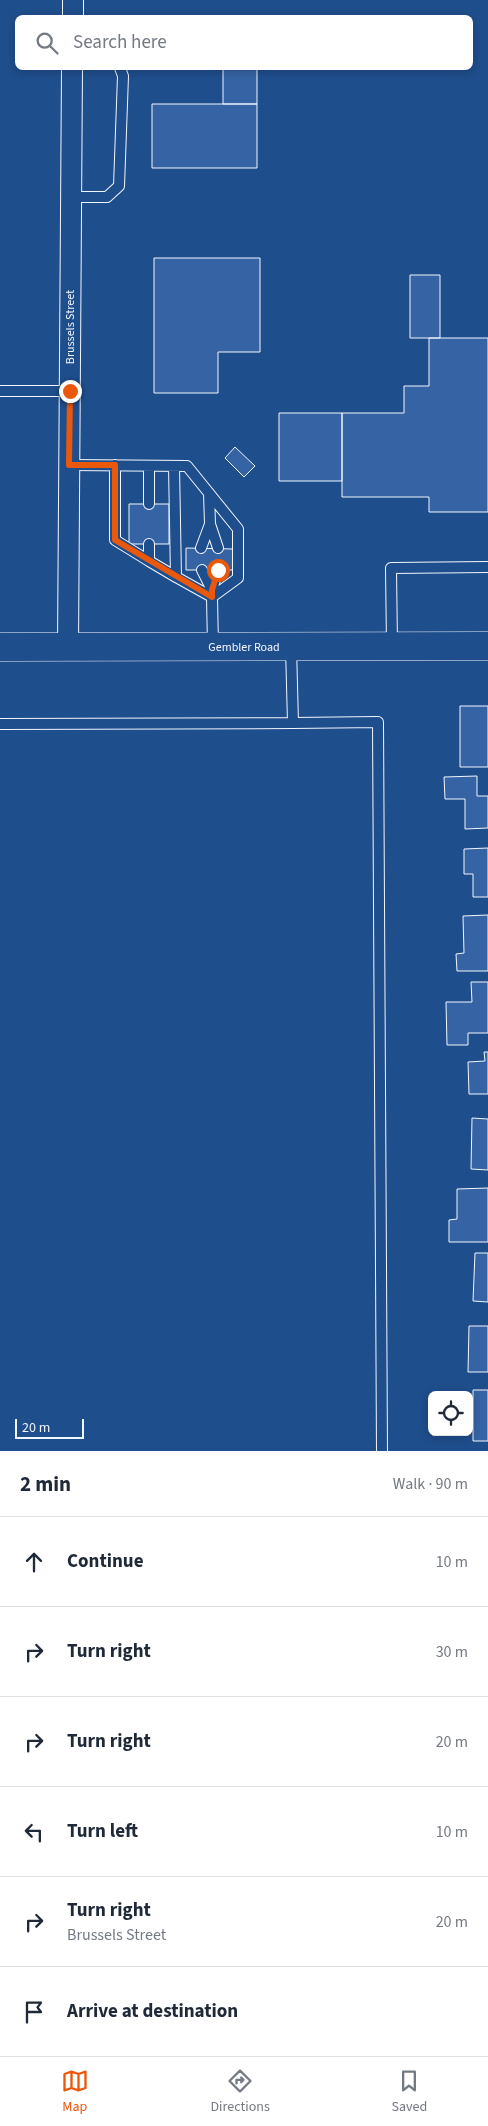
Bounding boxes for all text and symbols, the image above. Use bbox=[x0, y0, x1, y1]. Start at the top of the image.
search box bbox=[15, 15, 473, 70]
icon: search bbox=[33, 29, 61, 57]
text: Search here bbox=[73, 29, 167, 56]
street label: Brussels Street bbox=[62, 290, 79, 364]
route end bbox=[59, 380, 82, 403]
route start bbox=[207, 559, 230, 582]
street label: Gembler Road bbox=[208, 639, 280, 656]
map controls bbox=[428, 1391, 473, 1436]
button: locate bbox=[428, 1391, 473, 1436]
scale bar bbox=[15, 1416, 84, 1439]
text: 20 m bbox=[22, 1418, 50, 1438]
text: 2 min bbox=[20, 1469, 71, 1499]
text: Walk · 90 m bbox=[393, 1473, 468, 1495]
icon: ahead bbox=[20, 1548, 48, 1576]
text: Continue bbox=[67, 1548, 144, 1575]
text: 10 m bbox=[436, 1551, 468, 1573]
icon: right bbox=[20, 1638, 48, 1666]
text: Turn right bbox=[67, 1638, 151, 1665]
text: 30 m bbox=[436, 1641, 468, 1663]
icon: right bbox=[20, 1728, 48, 1756]
text: Turn right bbox=[67, 1728, 151, 1755]
text: 20 m bbox=[436, 1731, 468, 1753]
icon: left bbox=[20, 1818, 48, 1846]
text: Turn left bbox=[67, 1818, 138, 1845]
text: 10 m bbox=[436, 1821, 468, 1843]
text: Turn right bbox=[67, 1897, 151, 1924]
icon: right bbox=[20, 1908, 48, 1936]
text: 20 m bbox=[436, 1911, 468, 1933]
text: Brussels Street bbox=[67, 1924, 166, 1946]
icon: arrive bbox=[20, 1998, 48, 2026]
text: Arrive at destination bbox=[67, 1998, 238, 2025]
tab: Map bbox=[61, 2067, 89, 2117]
tab: Directions bbox=[211, 2067, 270, 2117]
tab: Saved bbox=[391, 2067, 427, 2117]

